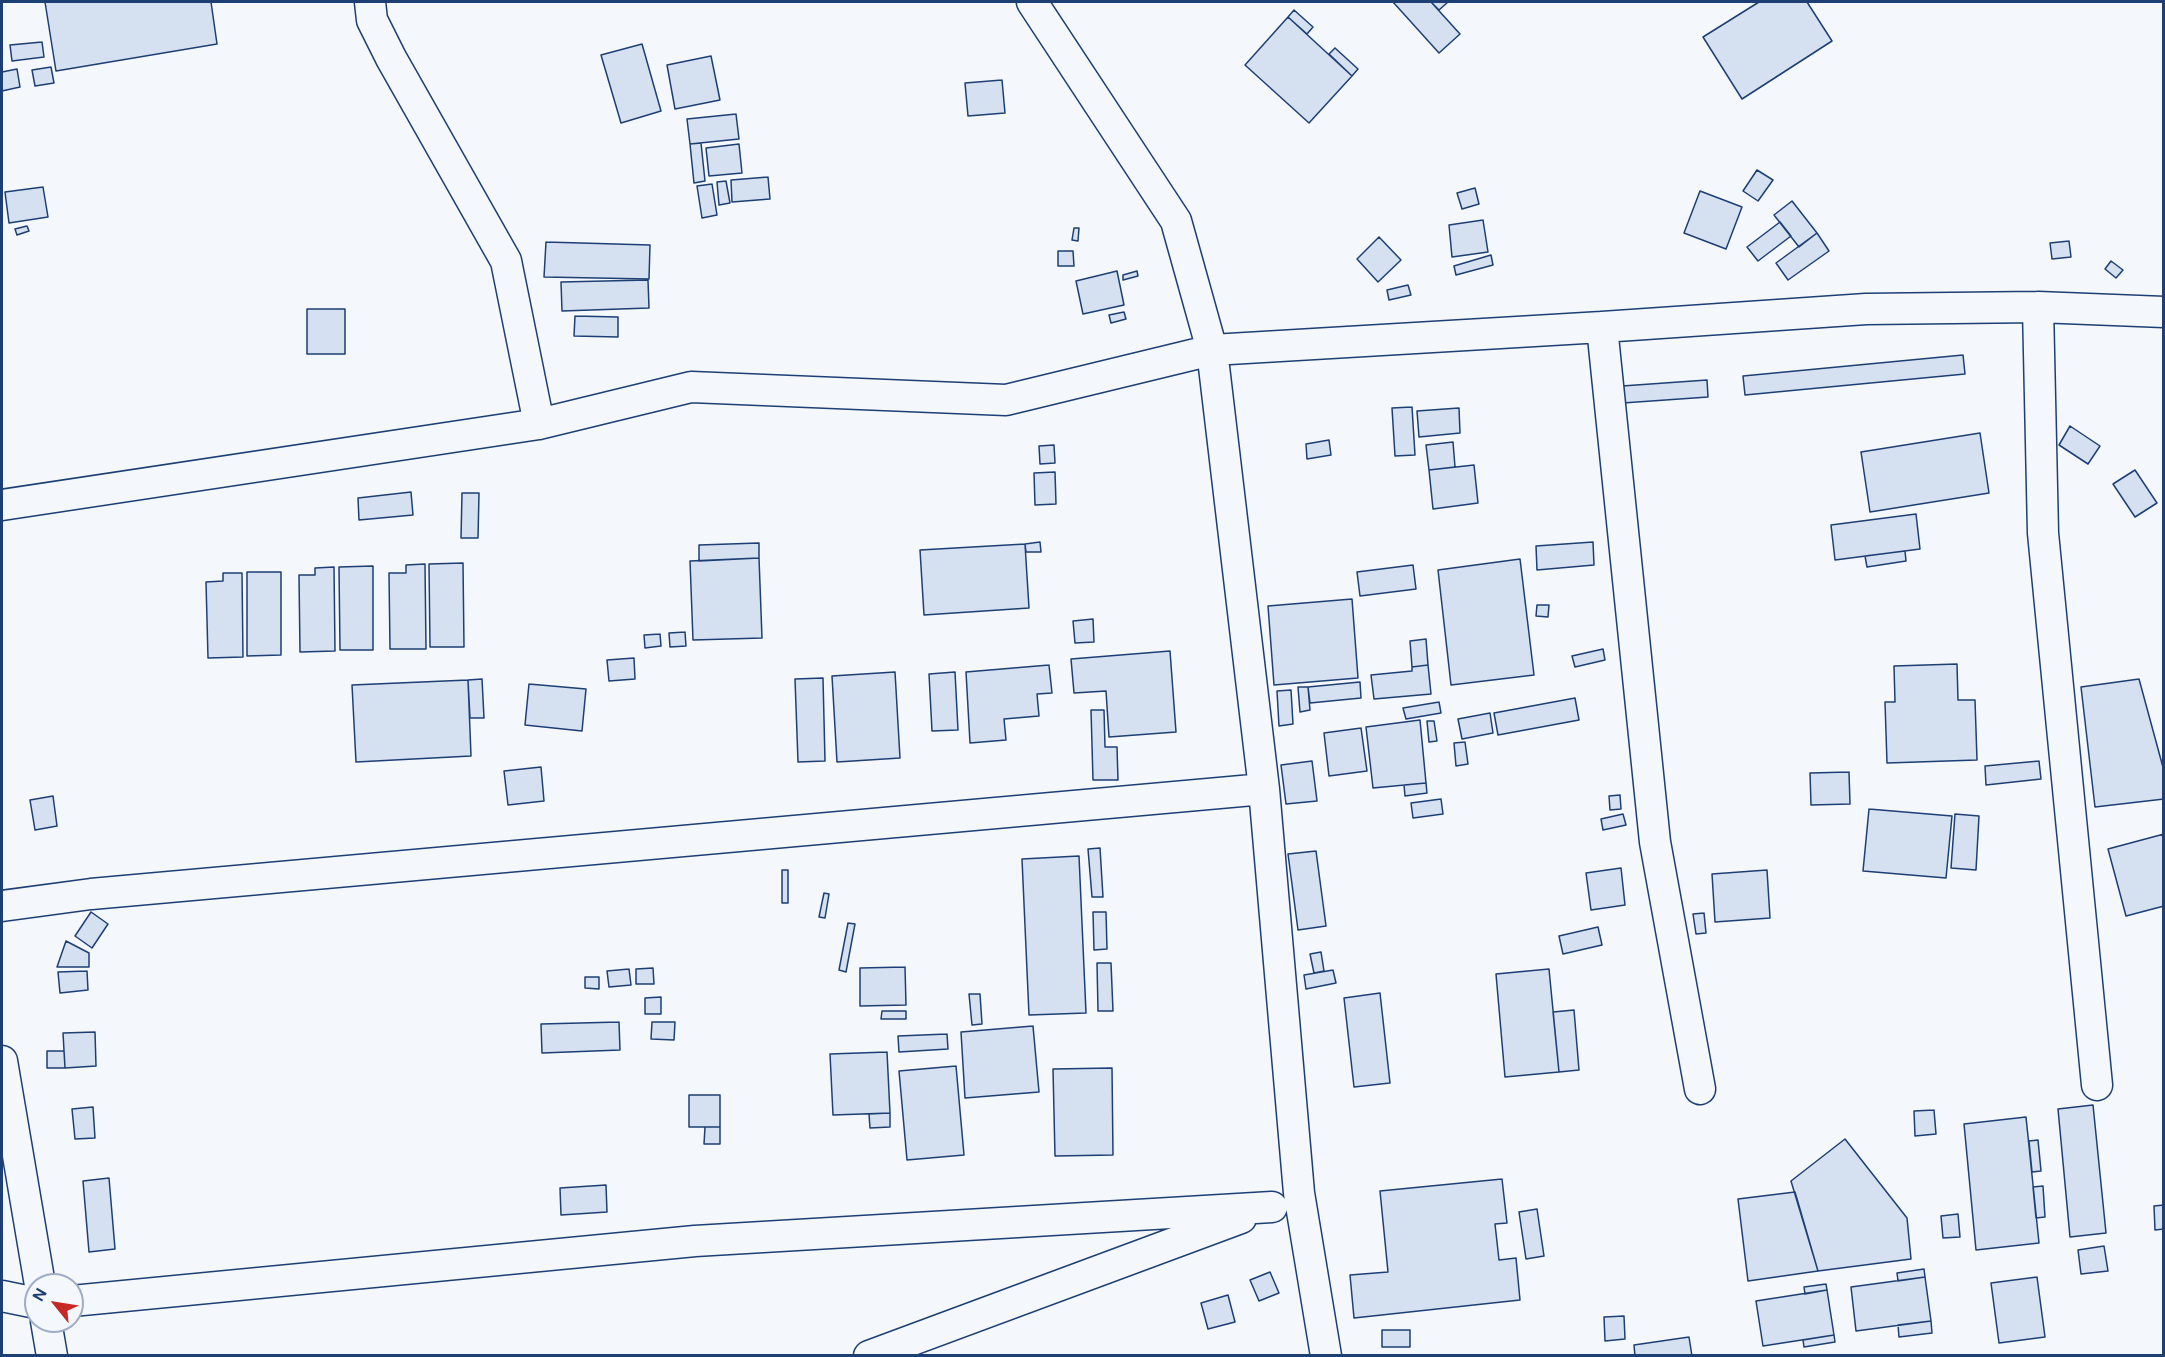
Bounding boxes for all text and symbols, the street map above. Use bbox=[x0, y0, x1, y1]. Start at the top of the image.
north arrow bbox=[24, 1273, 84, 1333]
text: N bbox=[28, 1284, 52, 1305]

